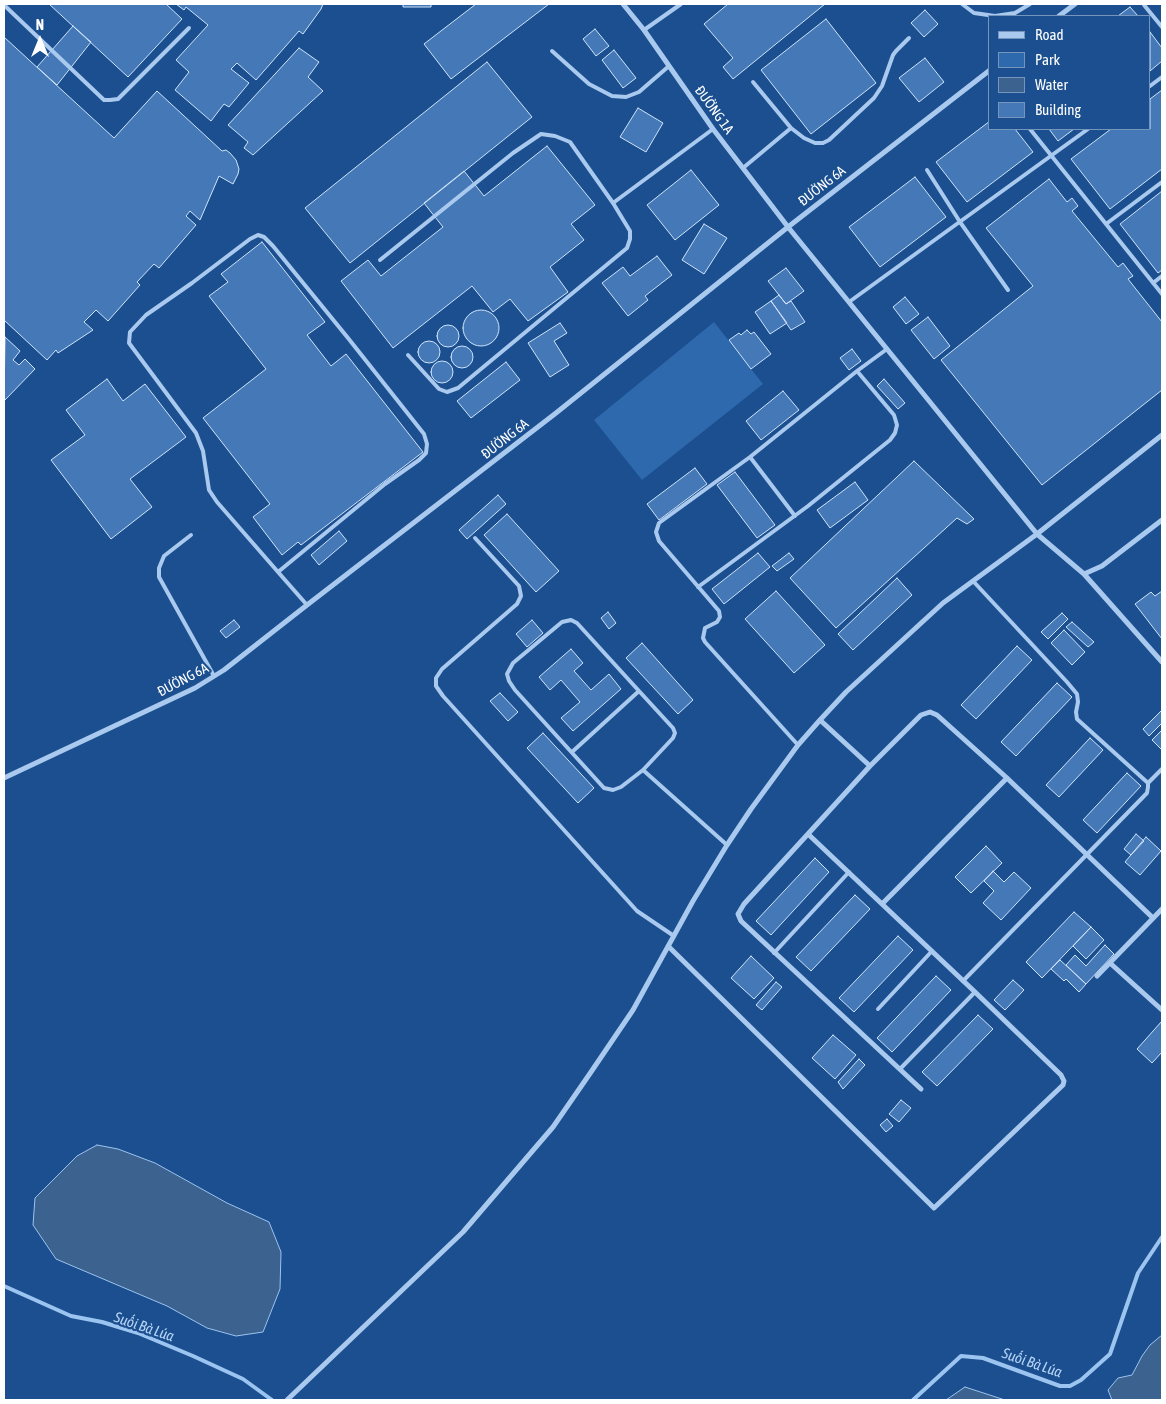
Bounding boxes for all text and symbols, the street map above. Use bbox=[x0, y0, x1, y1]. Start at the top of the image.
north arrow bbox=[15, 15, 65, 65]
legend bbox=[988, 15, 1151, 130]
text: N bbox=[36, 17, 44, 33]
text: Road bbox=[1035, 26, 1064, 43]
text: Park bbox=[1035, 51, 1060, 68]
text: Water bbox=[1035, 76, 1068, 93]
street label: ĐƯỜNG 1A bbox=[691, 83, 737, 137]
text: Building bbox=[1035, 101, 1081, 118]
street label: ĐƯỜNG 6A bbox=[795, 162, 849, 210]
street label: ĐƯỜNG 6A bbox=[478, 415, 532, 463]
street label: ĐƯỜNG 6A bbox=[155, 660, 211, 700]
water label: Suối Bà Lúa bbox=[112, 1308, 176, 1346]
water label: Suối Bà Lúa bbox=[1000, 1344, 1064, 1382]

